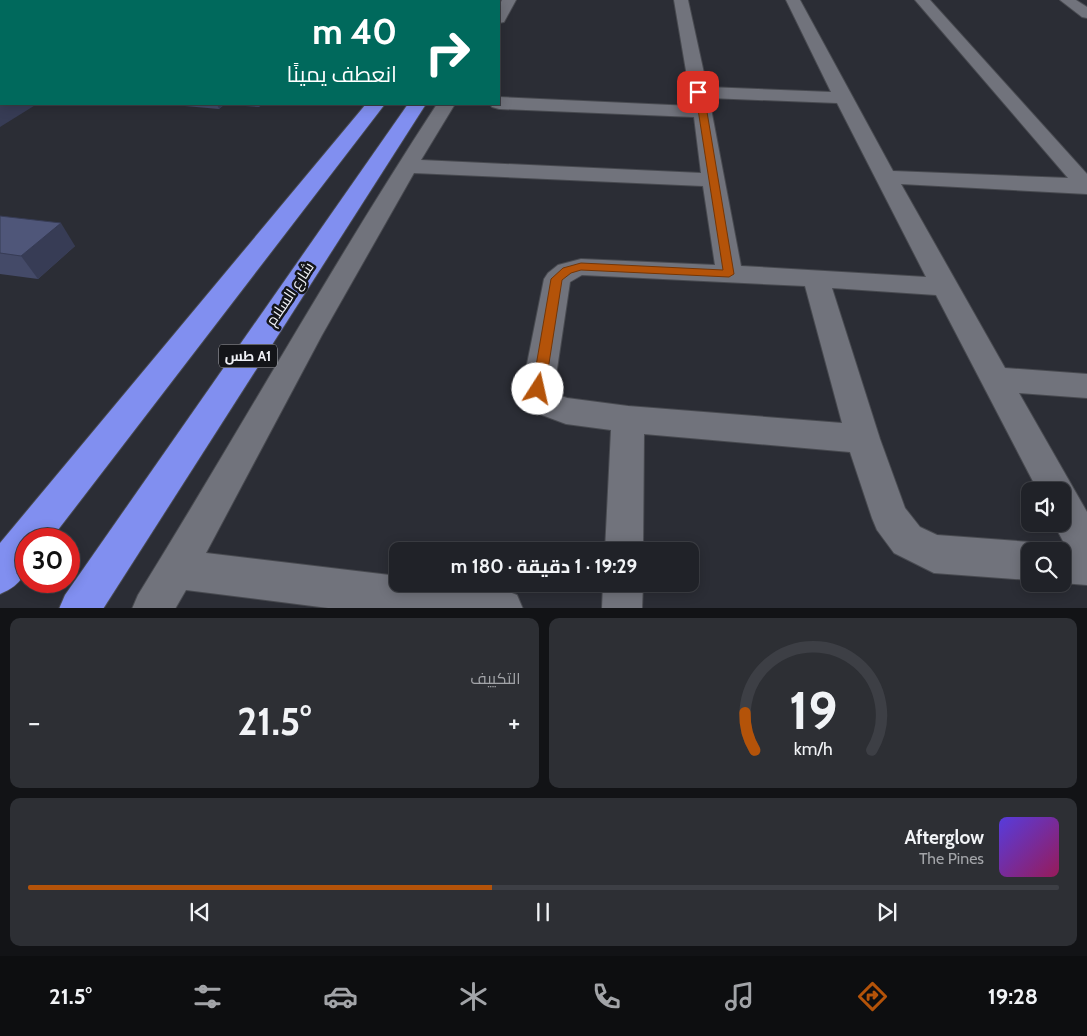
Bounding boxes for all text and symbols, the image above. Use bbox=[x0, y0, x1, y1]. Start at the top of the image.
text: 40 m bbox=[312, 10, 397, 53]
icon: right bbox=[415, 20, 480, 85]
text: انعطف يمينًا bbox=[286, 61, 397, 88]
pin bbox=[677, 71, 719, 113]
icon: arrive bbox=[684, 78, 712, 106]
street label: شارع السلام bbox=[262, 259, 320, 330]
road number: طس A1 bbox=[219, 344, 277, 368]
position arrow bbox=[511, 362, 563, 414]
map controls bbox=[1021, 482, 1071, 592]
button: sound bbox=[1021, 482, 1071, 532]
speed limit sign: 30 bbox=[15, 528, 80, 593]
button: search bbox=[1021, 542, 1071, 592]
text: 19:29 · 1 دقيقة · 180 m bbox=[451, 555, 637, 578]
text: التكييف bbox=[470, 669, 521, 688]
text: 19 bbox=[789, 679, 837, 742]
text: 21.5° bbox=[237, 698, 311, 745]
text: − bbox=[28, 705, 40, 739]
text: + bbox=[508, 705, 520, 739]
text: km/h bbox=[793, 738, 832, 759]
text: Afterglow bbox=[904, 826, 984, 849]
text: The Pines bbox=[919, 849, 984, 868]
icon: previous bbox=[186, 898, 214, 926]
icon: pause bbox=[529, 898, 557, 926]
icon: next bbox=[873, 898, 901, 926]
icon: filters bbox=[190, 979, 225, 1014]
icon: car bbox=[323, 979, 358, 1014]
icon: climate bbox=[456, 979, 491, 1014]
icon: phone bbox=[589, 979, 624, 1014]
icon: music bbox=[722, 979, 757, 1014]
icon: directions bbox=[855, 979, 890, 1014]
text: 21.5° bbox=[49, 983, 92, 1010]
text: 19:28 bbox=[988, 983, 1038, 1010]

